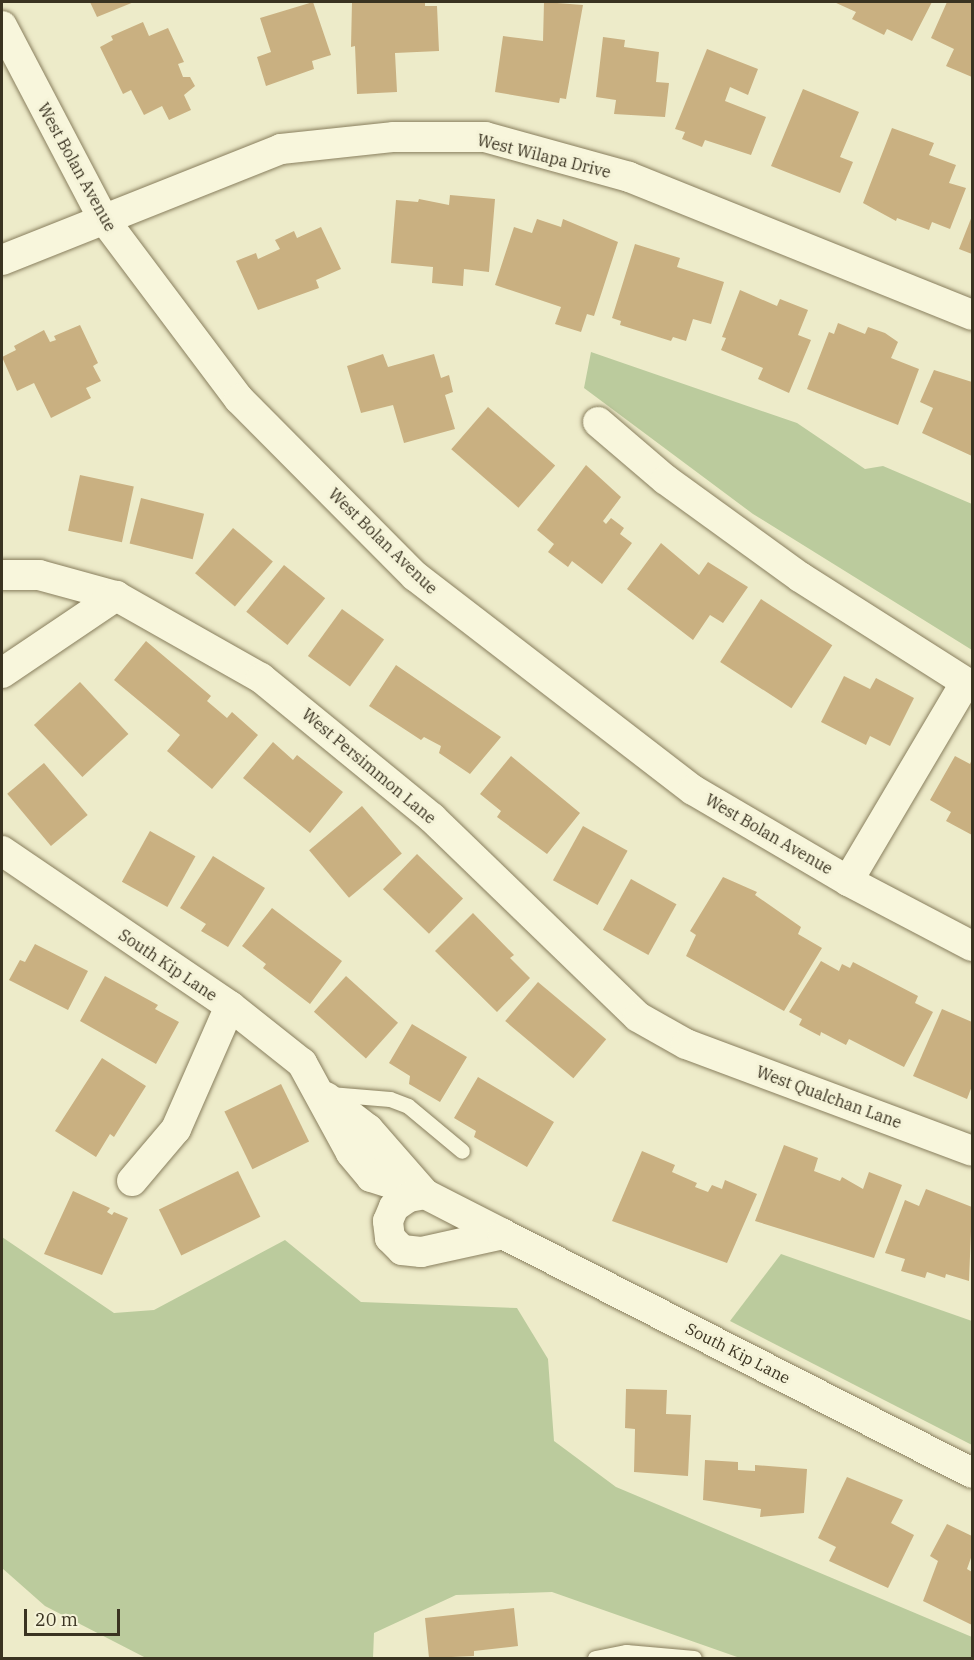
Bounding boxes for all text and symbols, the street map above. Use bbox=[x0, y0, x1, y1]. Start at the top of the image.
street label: West Bolan Avenue bbox=[34, 99, 120, 235]
street label: West Wilapa Drive bbox=[475, 130, 613, 182]
street label: West Bolan Avenue bbox=[325, 484, 441, 598]
street label: West Persimmon Lane bbox=[298, 704, 440, 828]
street label: West Bolan Avenue bbox=[702, 790, 836, 878]
street label: South Kip Lane bbox=[115, 925, 221, 1005]
street label: West Qualchan Lane bbox=[754, 1062, 904, 1132]
street label: South Kip Lane bbox=[683, 1318, 793, 1388]
scale bar bbox=[27, 1597, 123, 1635]
text: 20 m bbox=[35, 1608, 78, 1631]

